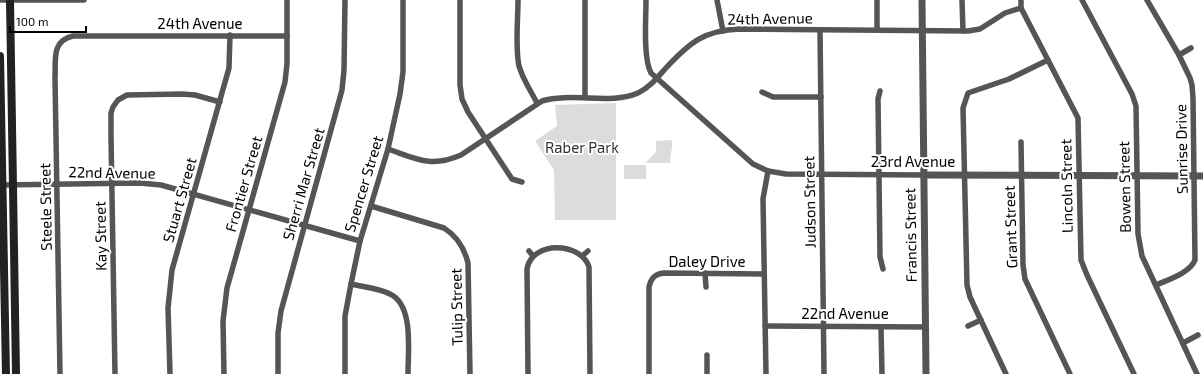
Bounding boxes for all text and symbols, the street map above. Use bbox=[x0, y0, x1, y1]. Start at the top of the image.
scale bar bbox=[10, 8, 86, 34]
street label: 24th Avenue bbox=[727, 8, 813, 28]
text: 100 m bbox=[16, 14, 48, 28]
street label: 24th Avenue bbox=[157, 14, 243, 32]
street label: Sunrise Drive bbox=[1171, 104, 1191, 194]
street label: Sherri Mar Street bbox=[278, 125, 328, 242]
street label: Frontier Street bbox=[221, 133, 265, 234]
street label: Spencer Street bbox=[340, 133, 386, 234]
park label: Raber Park bbox=[545, 138, 619, 156]
street label: Lincoln Street bbox=[1056, 139, 1076, 233]
street label: Bowen Street bbox=[1114, 141, 1134, 233]
street label: 23rd Avenue bbox=[871, 152, 955, 170]
street label: Stuart Street bbox=[158, 155, 200, 244]
street label: Judson Street bbox=[799, 156, 819, 248]
street label: 22nd Avenue bbox=[68, 162, 156, 182]
street label: Steele Street bbox=[35, 163, 55, 251]
street label: Grant Street bbox=[1000, 185, 1020, 269]
street label: Francis Street bbox=[900, 187, 920, 282]
street label: Kay Street bbox=[90, 201, 110, 271]
street label: Daley Drive bbox=[668, 252, 746, 270]
street label: Tulip Street bbox=[446, 268, 466, 346]
street label: 22nd Avenue bbox=[801, 304, 889, 322]

